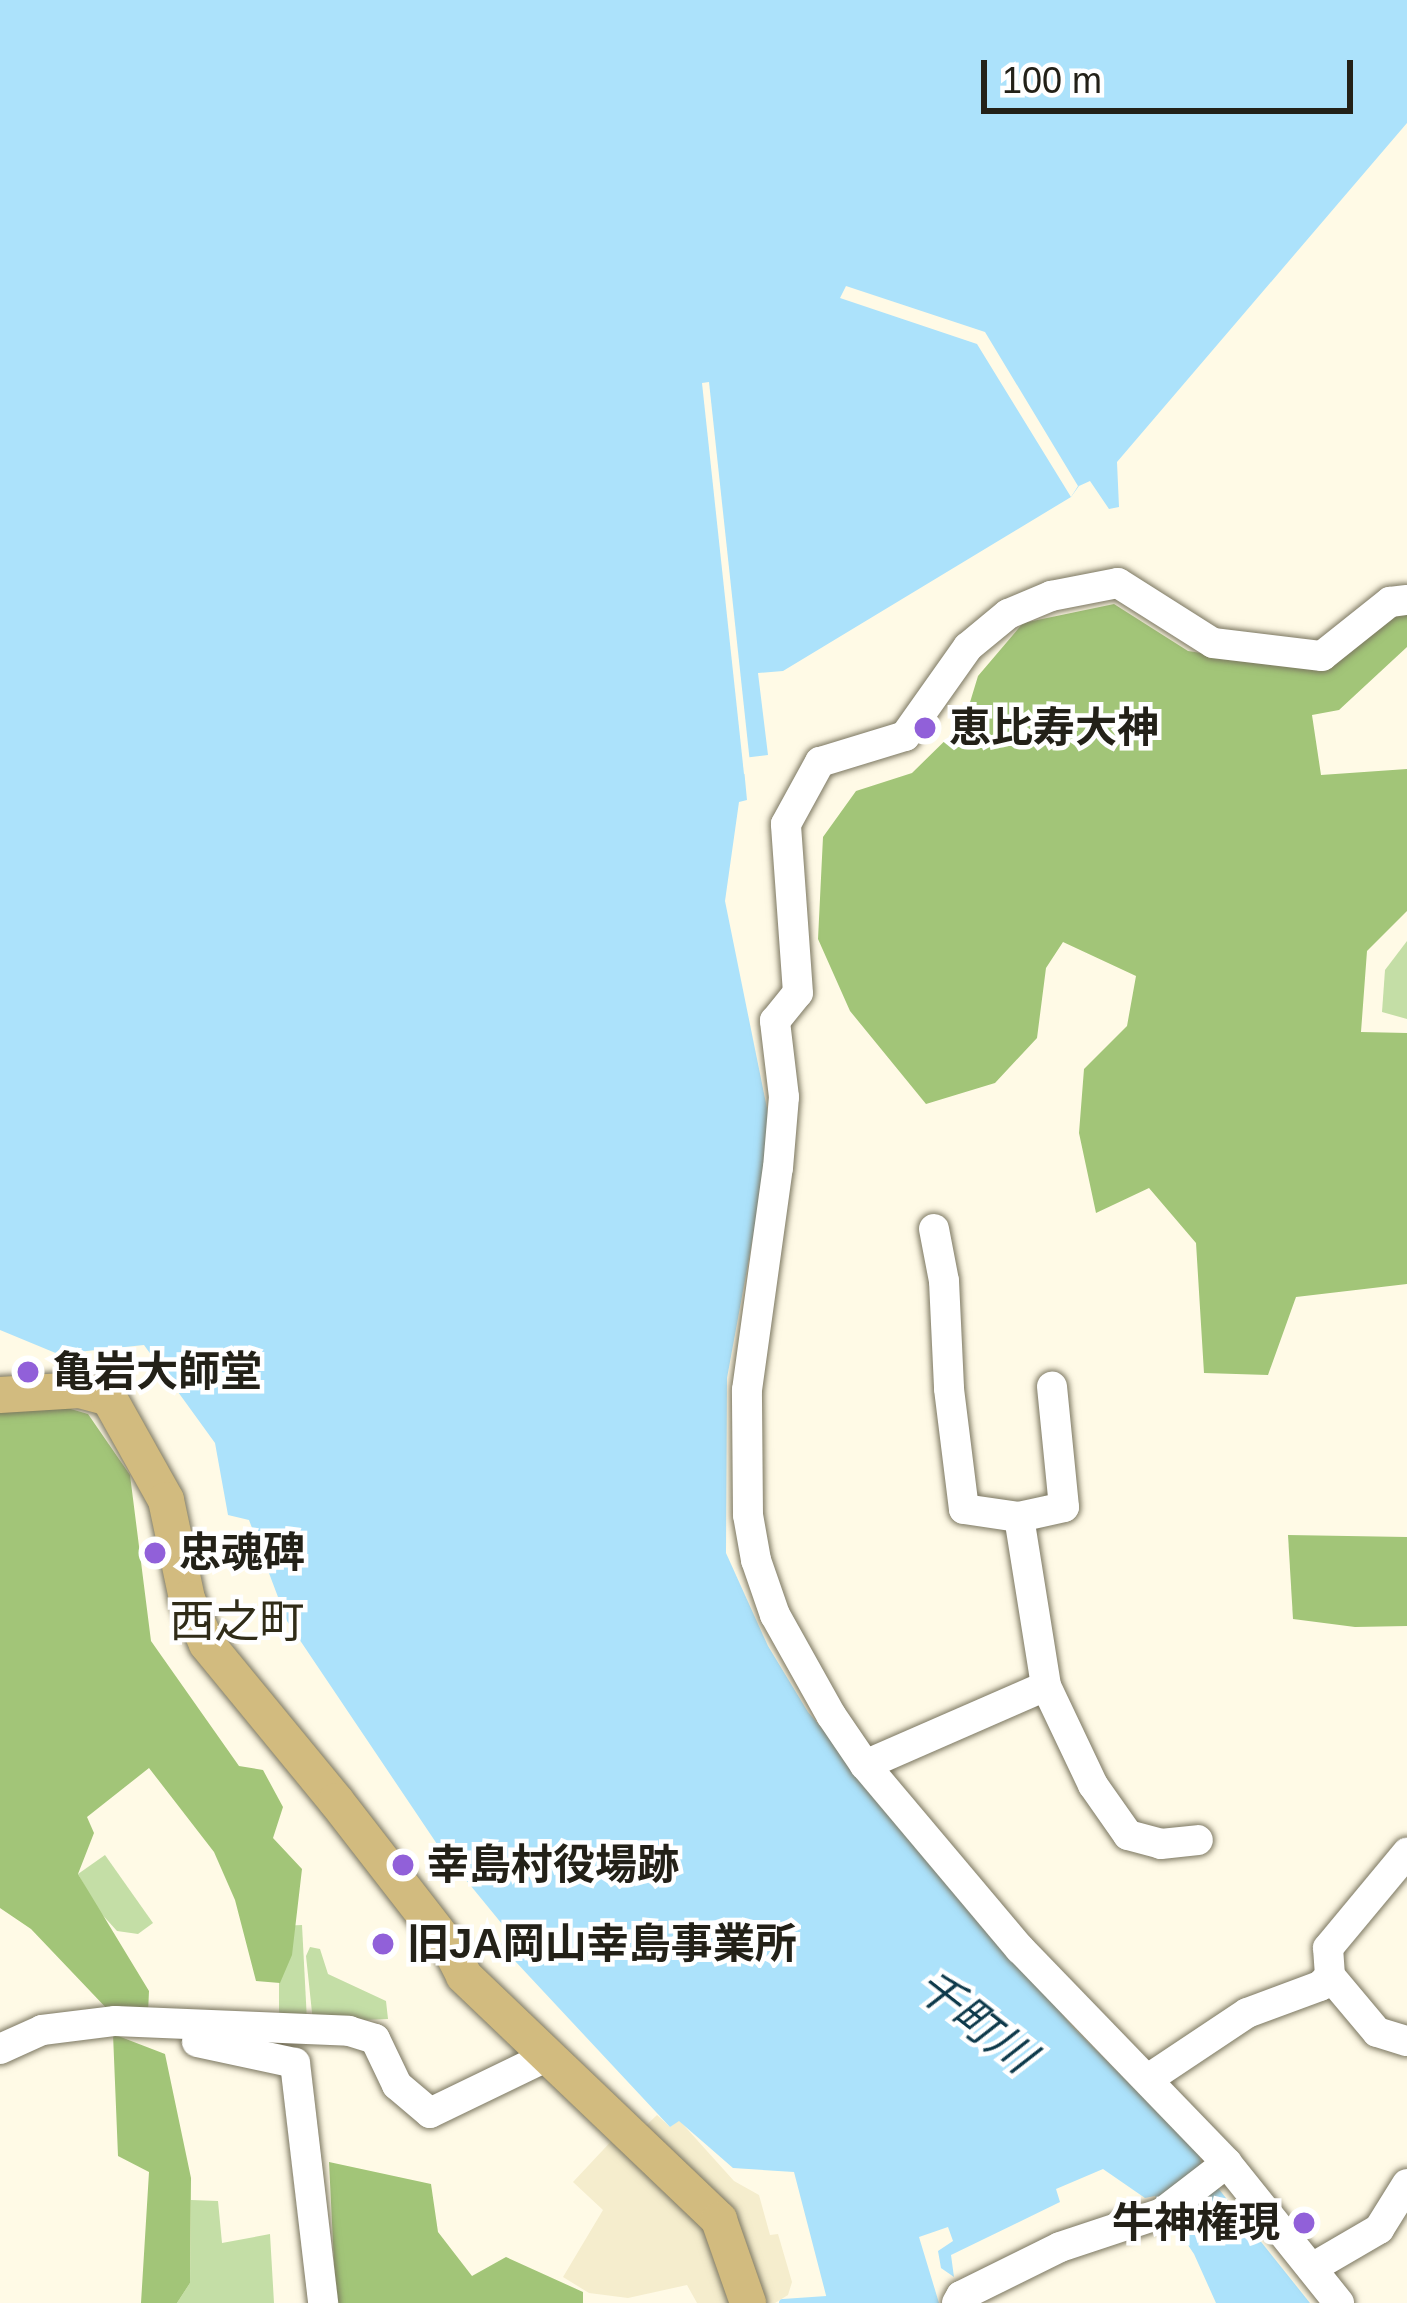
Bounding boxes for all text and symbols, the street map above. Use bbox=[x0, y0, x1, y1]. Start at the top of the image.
scale bar bbox=[987, 36, 1359, 110]
text: 100 m bbox=[1002, 60, 1102, 101]
place label: 恵比寿大神 bbox=[949, 703, 1159, 753]
marker: 恵比寿大神 bbox=[912, 715, 938, 741]
place label: 亀岩大師堂 bbox=[52, 1347, 262, 1397]
marker: 亀岩大師堂 bbox=[15, 1359, 41, 1385]
place label: 忠魂碑 bbox=[179, 1528, 305, 1578]
marker: 忠魂碑 bbox=[142, 1540, 168, 1566]
district label: 西之町 bbox=[170, 1595, 304, 1649]
place label: 幸島村役場跡 bbox=[427, 1840, 679, 1890]
marker: 幸島村役場跡 bbox=[390, 1852, 416, 1878]
place label: 旧JA岡山幸島事業所 bbox=[407, 1919, 797, 1969]
marker: 旧JA岡山幸島事業所 bbox=[370, 1931, 396, 1957]
water label: 千町川 bbox=[905, 1958, 1045, 2084]
place label: 牛神権現 bbox=[1112, 2198, 1280, 2248]
marker: 牛神権現 bbox=[1291, 2210, 1317, 2236]

